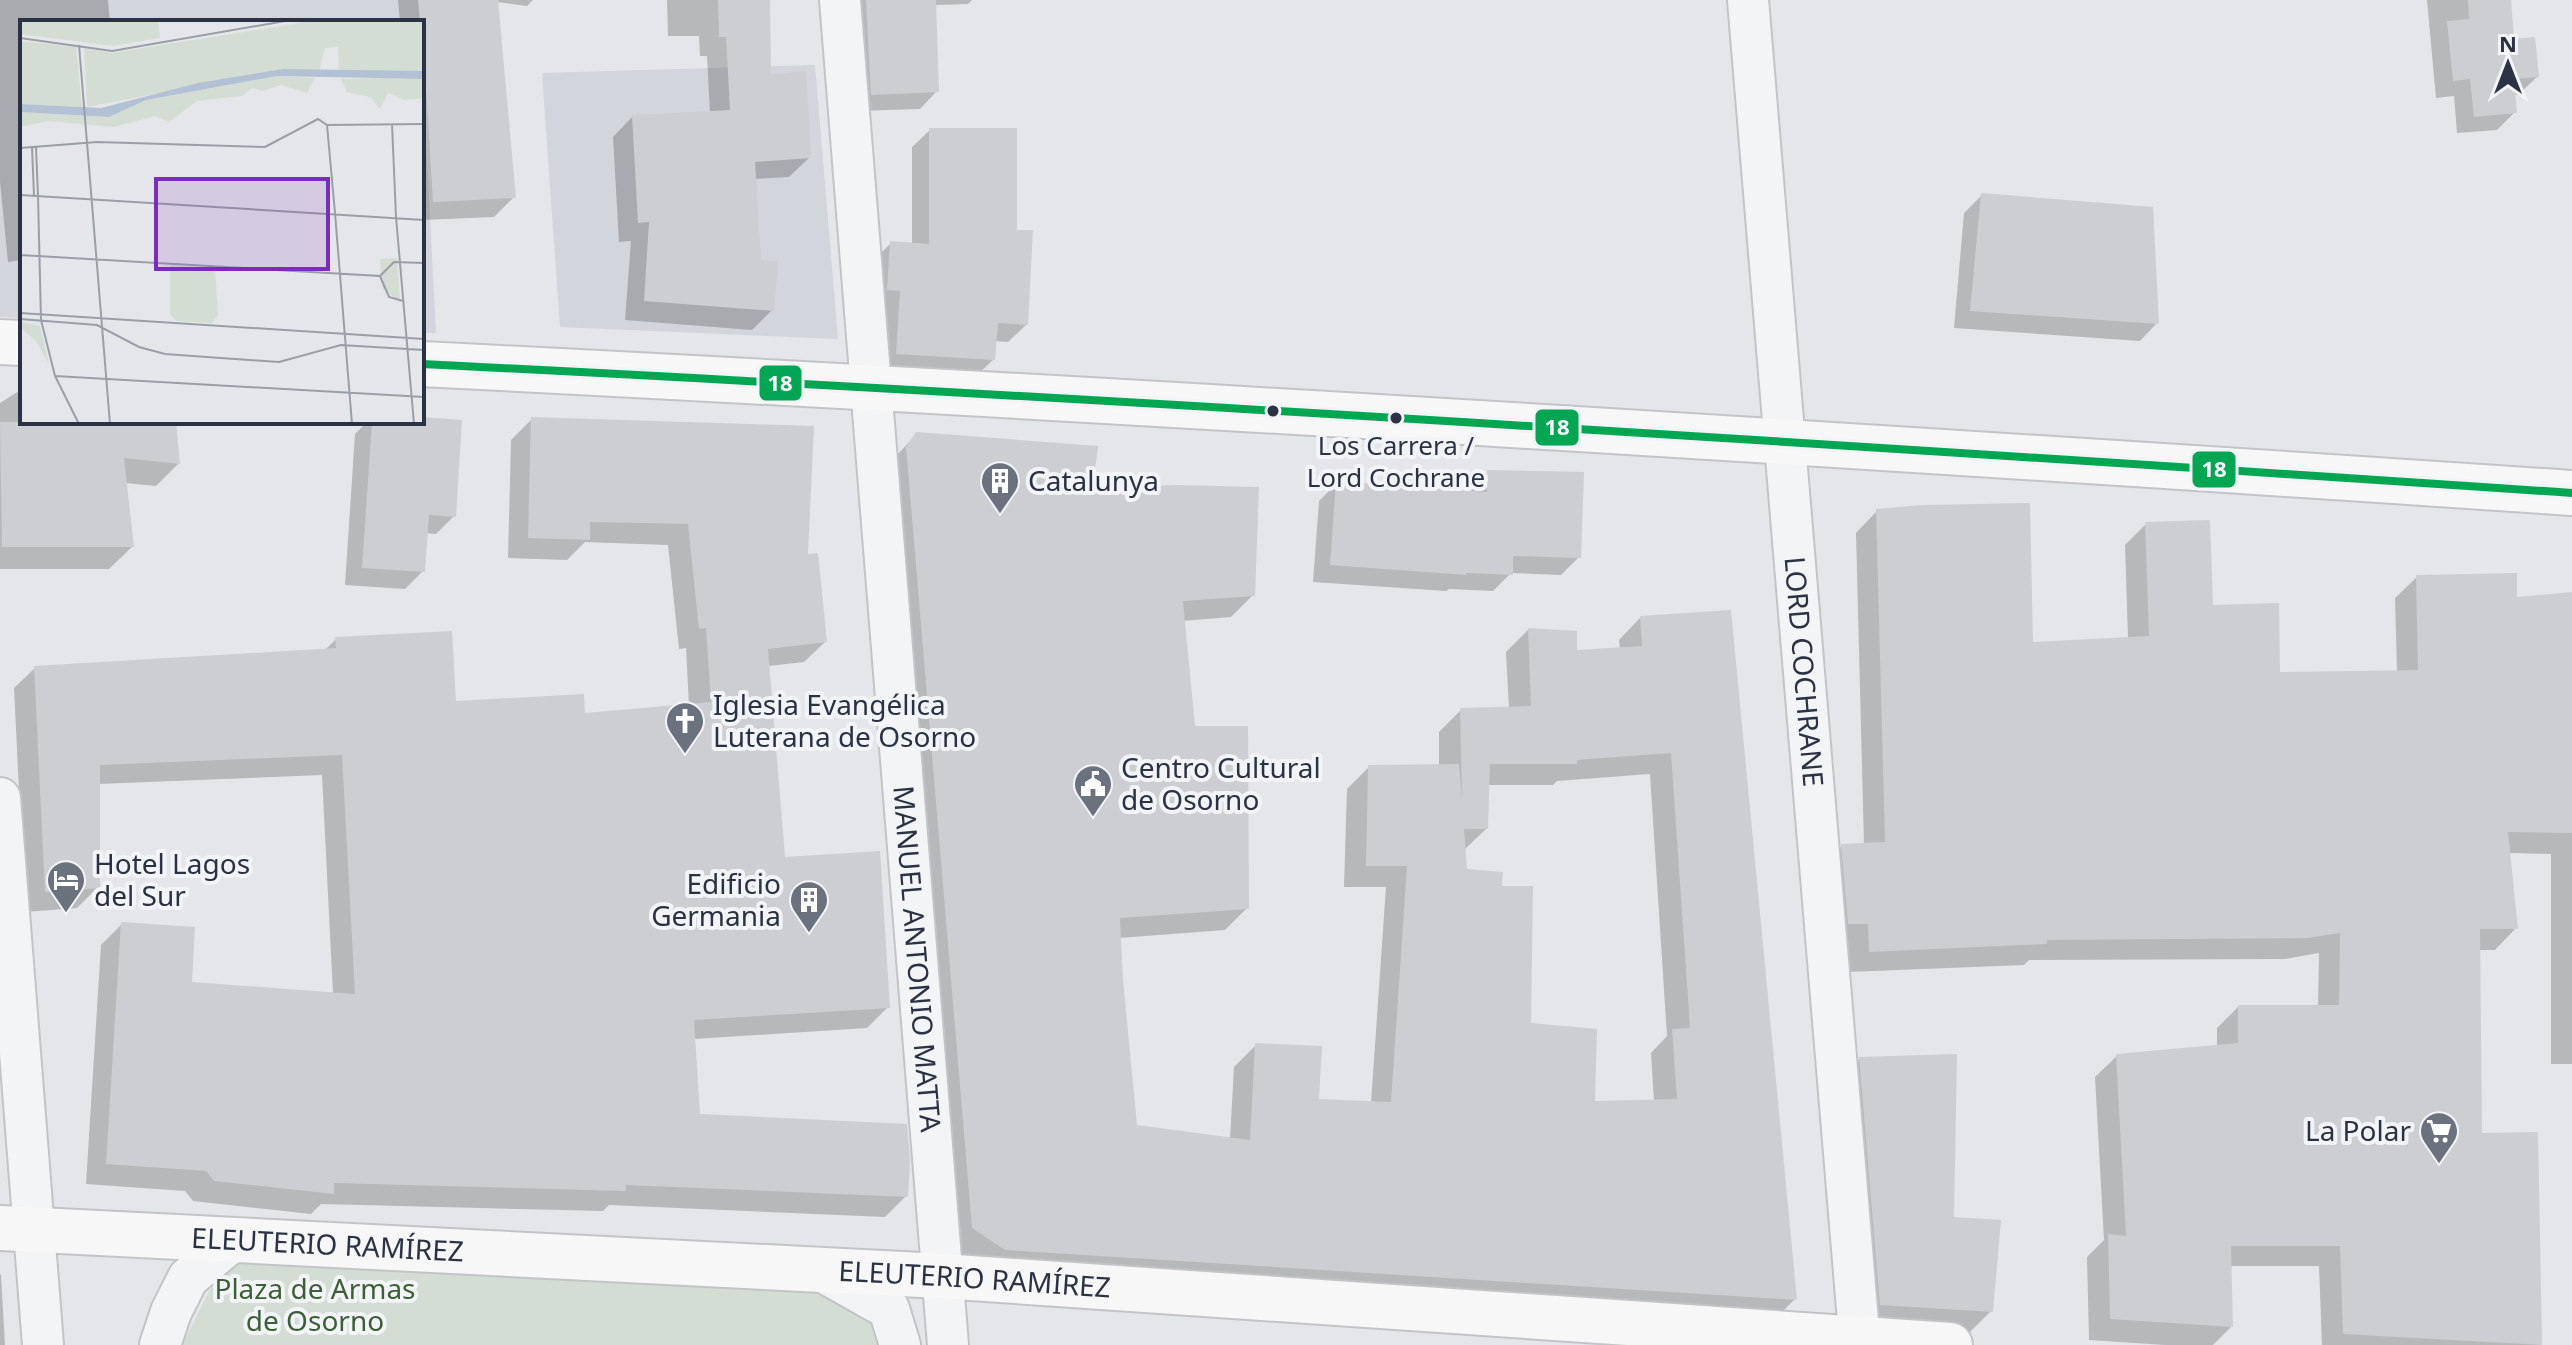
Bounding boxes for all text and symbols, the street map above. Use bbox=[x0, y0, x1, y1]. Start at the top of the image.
inset map bbox=[20, 20, 424, 424]
north arrow bbox=[2468, 24, 2548, 104]
text: N bbox=[2499, 28, 2517, 58]
line badge: 18 bbox=[758, 364, 803, 402]
text: 18 bbox=[767, 367, 793, 397]
unlabelled marker bbox=[1265, 403, 1281, 419]
line badge: 18 bbox=[1534, 408, 1580, 447]
marker: Los Carrera / Lord Cochrane bbox=[1388, 410, 1404, 426]
text: 18 bbox=[1544, 411, 1570, 441]
place label: Los Carrera / Lord Cochrane bbox=[1307, 427, 1485, 495]
line badge: 18 bbox=[2191, 450, 2237, 489]
text: 18 bbox=[2201, 453, 2227, 483]
building icon: Catalunya bbox=[979, 460, 1021, 515]
place label: Catalunya bbox=[1028, 461, 1159, 499]
street label: LORD COCHRANE bbox=[1776, 555, 1833, 788]
place label: Iglesia Evangélica Luterana de Osorno bbox=[713, 685, 976, 755]
church icon: Iglesia Evangélica Luterana de Osorno bbox=[664, 700, 706, 755]
place label: Centro Cultural de Osorno bbox=[1121, 748, 1321, 818]
public building icon: Centro Cultural de Osorno bbox=[1072, 763, 1114, 818]
street label: MANUEL ANTONIO MATTA bbox=[885, 784, 951, 1134]
place label: Hotel Lagos del Sur bbox=[94, 844, 250, 914]
hotel icon: Hotel Lagos del Sur bbox=[45, 859, 87, 914]
place label: Edificio Germania bbox=[651, 864, 781, 934]
building icon: Edificio Germania bbox=[788, 879, 830, 934]
supermarket icon: La Polar bbox=[2418, 1110, 2460, 1165]
place label: La Polar bbox=[2305, 1111, 2411, 1149]
street label: ELEUTERIO RAMÍREZ bbox=[190, 1218, 465, 1270]
street label: ELEUTERIO RAMÍREZ bbox=[838, 1251, 1112, 1306]
park label: Plaza de Armas de Osorno bbox=[214, 1269, 416, 1339]

